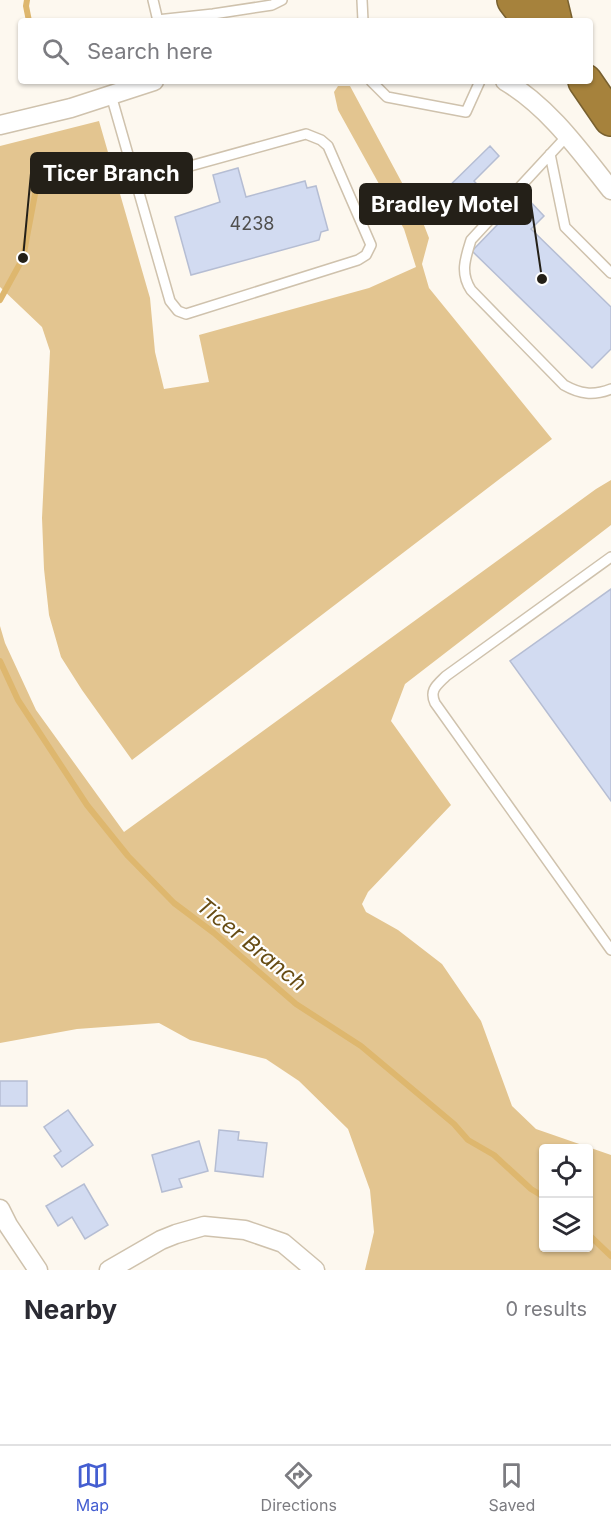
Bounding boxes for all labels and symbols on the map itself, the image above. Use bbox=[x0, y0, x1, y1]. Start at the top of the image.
callout: Ticer Branch bbox=[31, 153, 192, 193]
text: Ticer Branch bbox=[42, 160, 180, 186]
callout: Bradley Motel bbox=[360, 184, 531, 224]
text: Bradley Motel bbox=[371, 191, 519, 217]
house number: 4238 bbox=[230, 213, 274, 234]
water label: Ticer Branch bbox=[192, 892, 312, 996]

